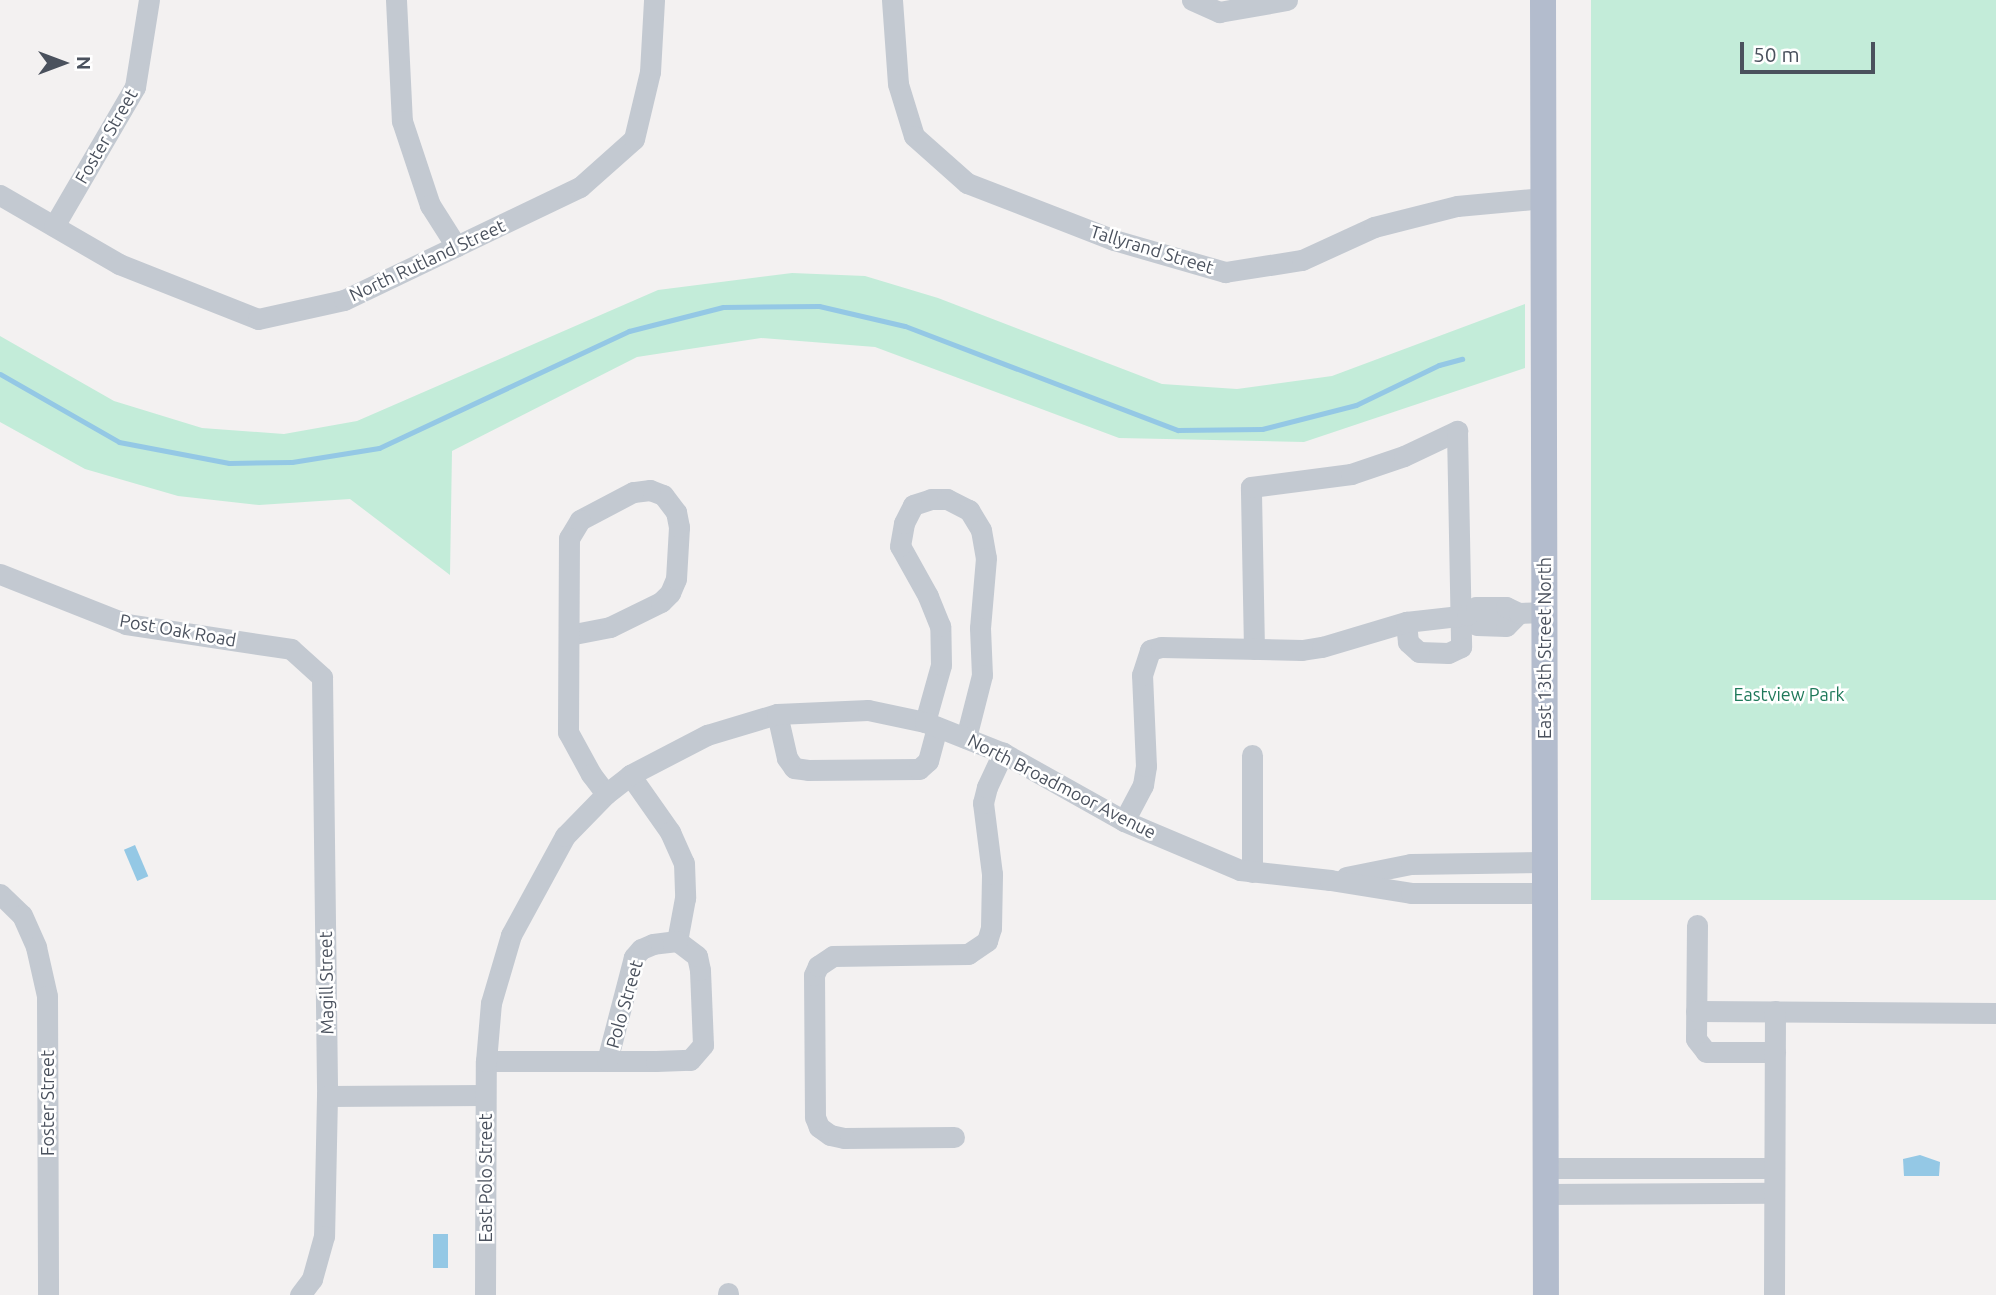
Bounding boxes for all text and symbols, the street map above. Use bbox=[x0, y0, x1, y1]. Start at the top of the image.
north arrow bbox=[28, 28, 98, 98]
scale bar bbox=[1744, 28, 1879, 72]
text: 50 m bbox=[1753, 42, 1800, 66]
text: N bbox=[73, 56, 95, 70]
street label: Foster Street bbox=[70, 85, 142, 187]
street label: North Rutland Street bbox=[346, 214, 508, 306]
street label: Tallyrand Street bbox=[1088, 220, 1216, 278]
street label: East 13th Street North bbox=[1533, 557, 1555, 739]
street label: Post Oak Road bbox=[118, 609, 238, 651]
park label: Eastview Park bbox=[1733, 683, 1845, 705]
street label: North Broadmoor Avenue bbox=[964, 729, 1160, 843]
street label: Magill Street bbox=[314, 931, 338, 1035]
street label: Polo Street bbox=[601, 957, 647, 1051]
street label: Foster Street bbox=[36, 1050, 58, 1156]
street label: East Polo Street bbox=[474, 1113, 496, 1243]

